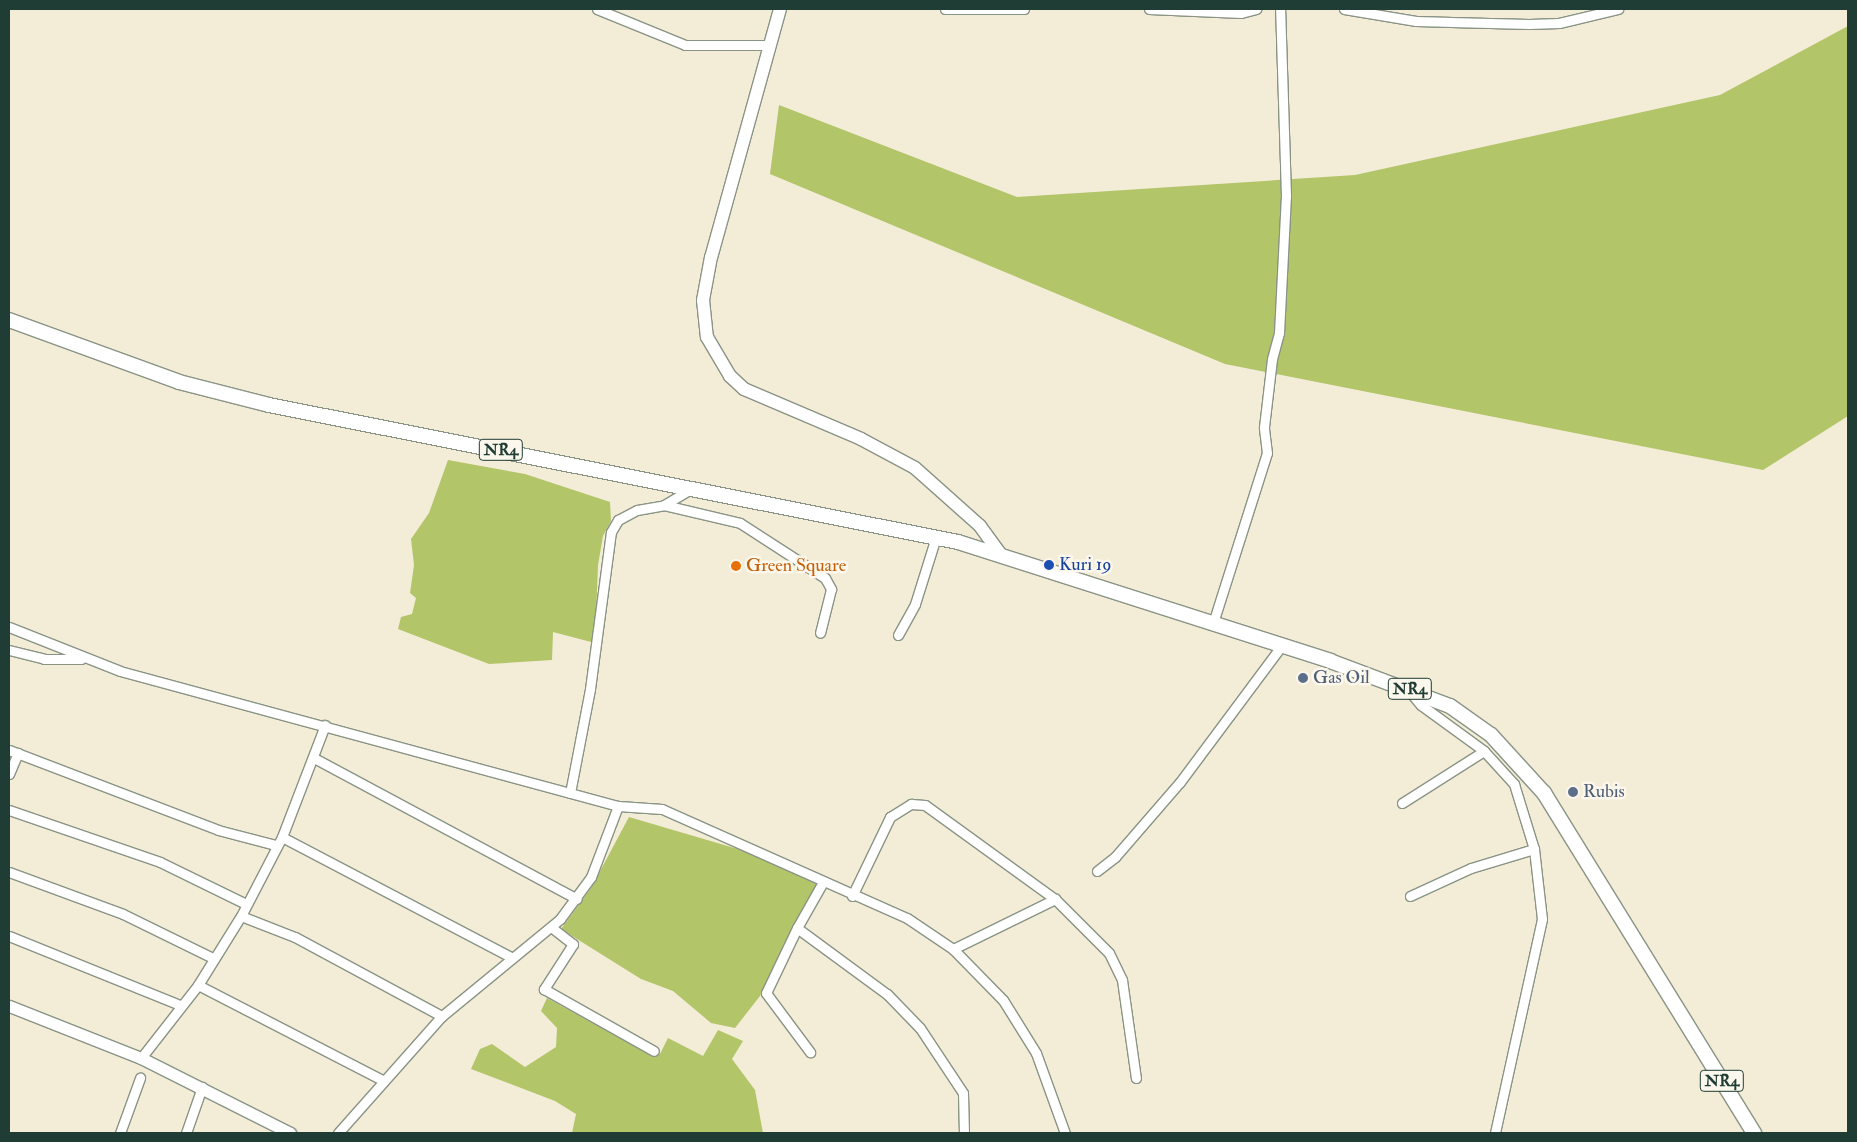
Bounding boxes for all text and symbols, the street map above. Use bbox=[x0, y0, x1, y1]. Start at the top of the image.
road number: NR4 bbox=[478, 436, 524, 464]
place label: Kuri 19 bbox=[1059, 554, 1111, 576]
place label: Green Square bbox=[746, 555, 846, 577]
marker: Kuri 19 bbox=[1043, 559, 1055, 571]
marker: Green Square bbox=[730, 560, 742, 572]
place label: Gas Oil bbox=[1313, 667, 1370, 689]
marker: Gas Oil bbox=[1297, 672, 1309, 684]
road number: NR4 bbox=[1388, 676, 1432, 702]
place label: Rubis bbox=[1583, 781, 1625, 803]
marker: Rubis bbox=[1567, 786, 1579, 798]
road number: NR4 bbox=[1700, 1068, 1744, 1094]

